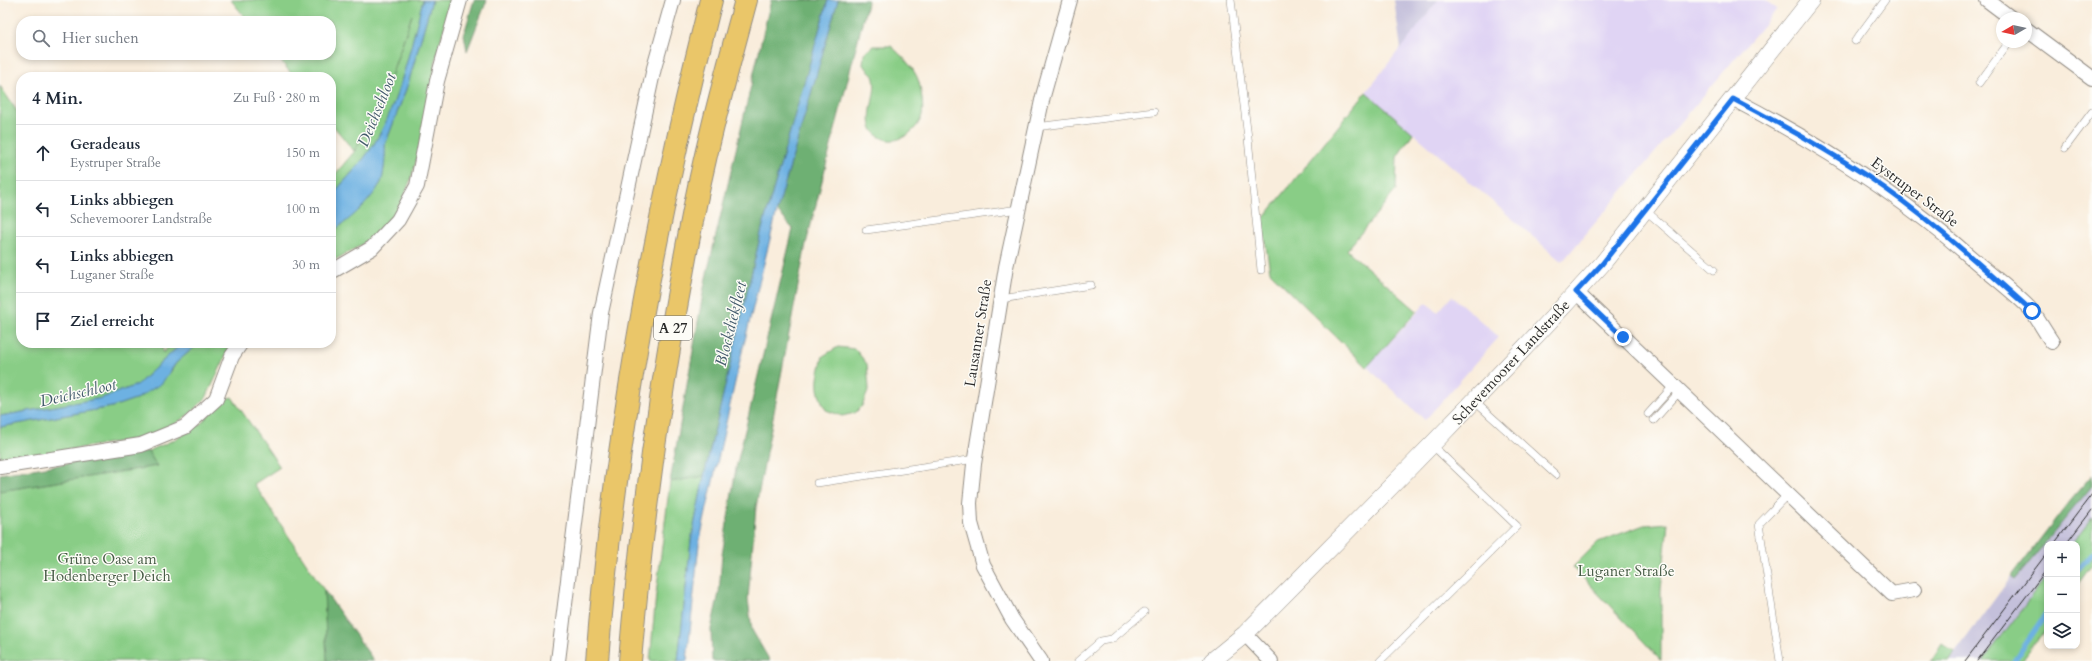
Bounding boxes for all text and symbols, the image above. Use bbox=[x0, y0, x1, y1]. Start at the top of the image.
north arrow bbox=[1996, 12, 2032, 48]
search box bbox=[16, 16, 336, 60]
icon: search bbox=[30, 27, 52, 49]
text: Hier suchen bbox=[62, 28, 139, 48]
water label: Deichschloot bbox=[352, 69, 402, 150]
text: 4 Min. bbox=[32, 87, 83, 110]
text: Zu Fuß · 280 m bbox=[233, 89, 320, 107]
text: Geradeaus bbox=[70, 134, 140, 154]
icon: ahead bbox=[32, 142, 54, 164]
text: 150 m bbox=[286, 144, 320, 162]
street label: Eystruper Straße bbox=[1867, 152, 1963, 232]
text: Eystruper Straße bbox=[70, 154, 161, 172]
text: Links abbiegen bbox=[70, 190, 174, 210]
icon: left bbox=[32, 198, 54, 220]
text: 100 m bbox=[286, 200, 320, 218]
text: Schevemoorer Landstraße bbox=[70, 210, 212, 228]
text: Links abbiegen bbox=[70, 246, 174, 266]
icon: left bbox=[32, 254, 54, 276]
text: 30 m bbox=[292, 256, 320, 274]
text: Luganer Straße bbox=[70, 266, 154, 284]
street label: Lausanner Straße bbox=[960, 278, 996, 388]
water label: Blockdiekfleet bbox=[710, 279, 752, 369]
street label: Schevemoorer Landstraße bbox=[1448, 295, 1574, 429]
route start bbox=[2023, 302, 2041, 320]
icon: arrive bbox=[32, 310, 54, 332]
text: Ziel erreicht bbox=[70, 311, 154, 331]
road number: A 27 bbox=[654, 316, 692, 340]
route end bbox=[1614, 328, 1632, 346]
water label: Deichschloot bbox=[38, 373, 119, 412]
map controls bbox=[2044, 541, 2080, 649]
button: + bbox=[2044, 541, 2080, 577]
park label: Grüne Oase am Hodenberger Deich bbox=[43, 549, 171, 586]
park label: Luganer Straße bbox=[1578, 561, 1675, 581]
button: − bbox=[2044, 577, 2080, 613]
button: layers bbox=[2044, 613, 2080, 649]

